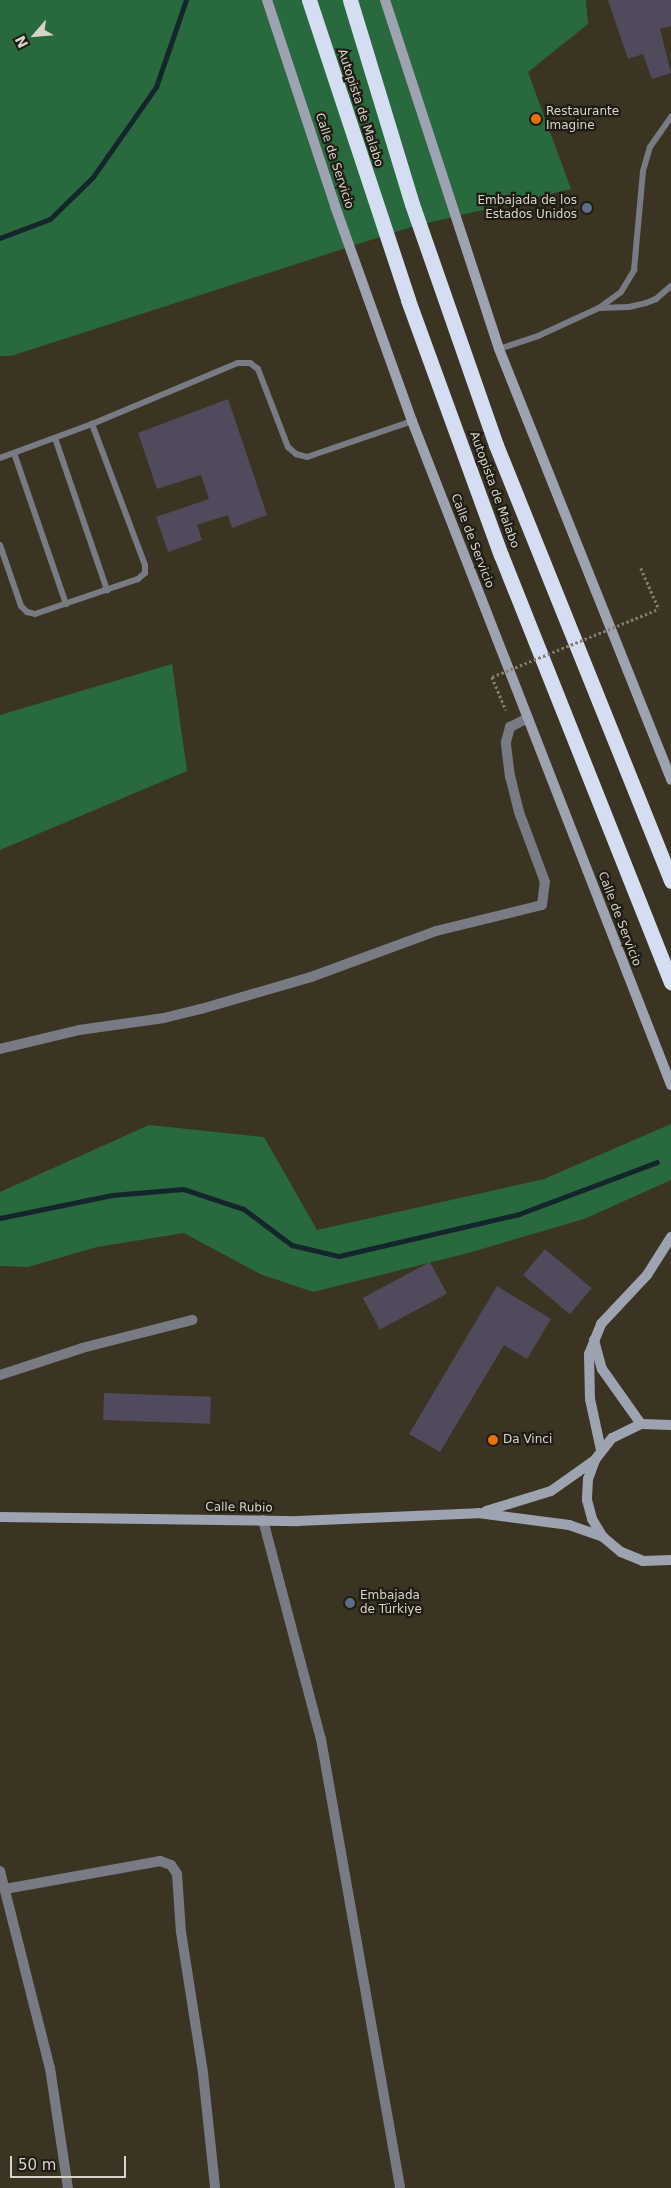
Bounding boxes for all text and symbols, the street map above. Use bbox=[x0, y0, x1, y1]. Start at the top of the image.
north arrow bbox=[10, 10, 60, 60]
text: N bbox=[12, 33, 31, 51]
street label: Autopista de Malabo bbox=[334, 47, 386, 169]
place label: Restaurante Imagine bbox=[546, 105, 619, 133]
street label: Calle de Servicio bbox=[312, 111, 356, 211]
marker: Restaurante Imagine bbox=[530, 113, 542, 125]
place label: Embajada de los Estados Unidos bbox=[478, 194, 577, 222]
marker: Embajada de los Estados Unidos bbox=[581, 202, 593, 214]
street label: Autopista de Malabo bbox=[466, 430, 522, 550]
street label: Calle de Servicio bbox=[447, 492, 497, 590]
street label: Calle de Servicio bbox=[594, 870, 644, 968]
place label: Da Vinci bbox=[503, 1433, 552, 1447]
marker: Da Vinci bbox=[487, 1434, 499, 1446]
street label: Calle Rubio bbox=[205, 1500, 273, 1516]
place label: Embajada de Türkiye bbox=[360, 1589, 422, 1617]
marker: Embajada de Türkiye bbox=[344, 1597, 356, 1609]
scale bar bbox=[12, 2146, 129, 2178]
text: 50 m bbox=[18, 2156, 56, 2174]

